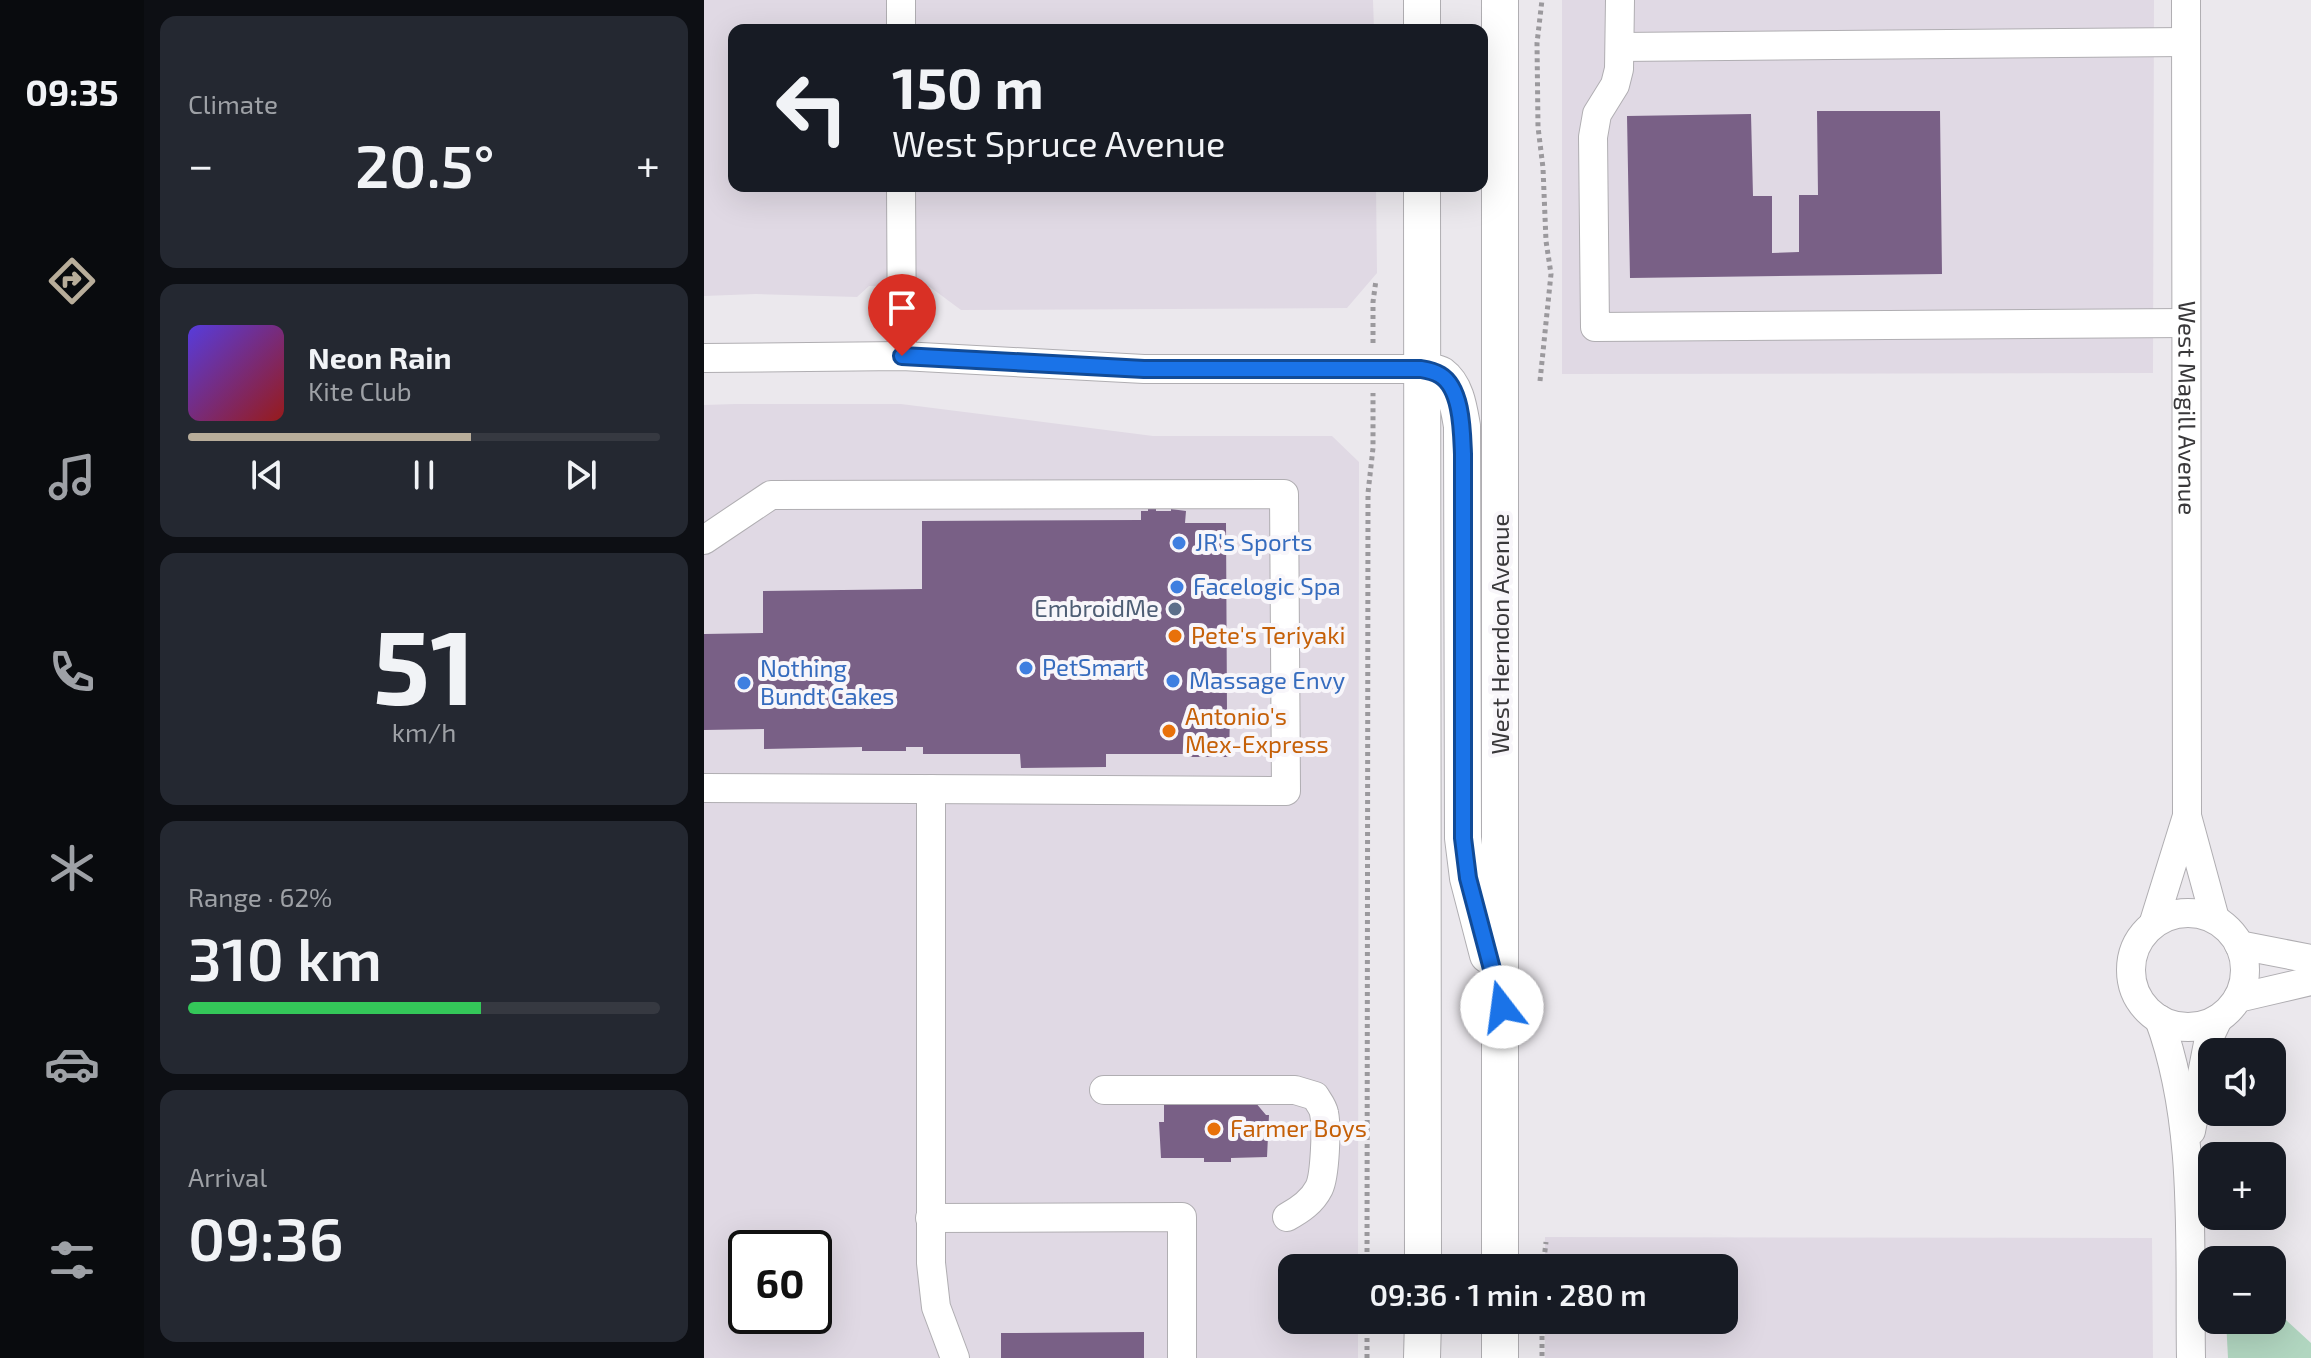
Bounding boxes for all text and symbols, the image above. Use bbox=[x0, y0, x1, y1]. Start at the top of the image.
text: 150 m bbox=[892, 53, 1044, 120]
icon: left bbox=[760, 56, 864, 160]
text: 09:35 bbox=[25, 70, 119, 113]
text: Climate bbox=[188, 88, 278, 119]
text: West Spruce Avenue bbox=[892, 121, 1225, 164]
text: 20.5° bbox=[355, 128, 495, 200]
text: − bbox=[188, 137, 214, 190]
text: + bbox=[636, 137, 660, 190]
icon: directions bbox=[44, 253, 100, 309]
pin bbox=[868, 274, 936, 356]
icon: arrive bbox=[880, 286, 924, 330]
street label: West Magill Avenue bbox=[2173, 301, 2203, 515]
text: Neon Rain bbox=[308, 339, 452, 375]
text: Kite Club bbox=[308, 375, 412, 406]
icon: music bbox=[44, 449, 100, 505]
icon: previous bbox=[245, 453, 289, 497]
icon: pause bbox=[402, 453, 446, 497]
icon: next bbox=[559, 453, 603, 497]
street label: West Herndon Avenue bbox=[1485, 514, 1514, 754]
place label: JR's Sports bbox=[1195, 527, 1313, 556]
marker: JR's Sports bbox=[1170, 534, 1188, 552]
place label: Facelogic Spa bbox=[1193, 571, 1341, 600]
marker: Facelogic Spa bbox=[1168, 578, 1186, 596]
place label: EmbroidMe bbox=[1034, 593, 1159, 622]
marker: EmbroidMe bbox=[1166, 600, 1184, 618]
text: 51 bbox=[373, 601, 475, 726]
place label: Pete's Teriyaki bbox=[1191, 620, 1345, 649]
marker: Pete's Teriyaki bbox=[1166, 627, 1184, 645]
icon: phone bbox=[44, 644, 100, 700]
place label: PetSmart bbox=[1042, 652, 1144, 681]
place label: Nothing Bundt Cakes bbox=[760, 653, 895, 710]
marker: PetSmart bbox=[1017, 659, 1035, 677]
place label: Massage Envy bbox=[1189, 665, 1345, 694]
marker: Massage Envy bbox=[1164, 672, 1182, 690]
marker: Nothing Bundt Cakes bbox=[735, 674, 753, 692]
place label: Antonio's Mex-Express bbox=[1185, 701, 1329, 758]
text: km/h bbox=[392, 716, 456, 747]
marker: Antonio's Mex-Express bbox=[1160, 722, 1178, 740]
icon: climate bbox=[44, 840, 100, 896]
text: Range · 62% bbox=[188, 881, 332, 912]
text: 310 km bbox=[188, 921, 382, 993]
position arrow bbox=[1460, 965, 1544, 1049]
icon: car bbox=[44, 1036, 100, 1092]
map controls bbox=[2198, 1038, 2286, 1334]
button: sound bbox=[2198, 1038, 2286, 1126]
place label: Farmer Boys bbox=[1230, 1113, 1367, 1142]
marker: Farmer Boys bbox=[1205, 1120, 1223, 1138]
button: + bbox=[2198, 1142, 2286, 1230]
text: Arrival bbox=[188, 1161, 267, 1192]
text: 09:36 bbox=[188, 1201, 344, 1273]
speed limit sign: 60 bbox=[728, 1230, 832, 1334]
icon: filters bbox=[44, 1232, 100, 1288]
button: − bbox=[2198, 1246, 2286, 1334]
text: 09:36 · 1 min · 280 m bbox=[1369, 1276, 1647, 1312]

